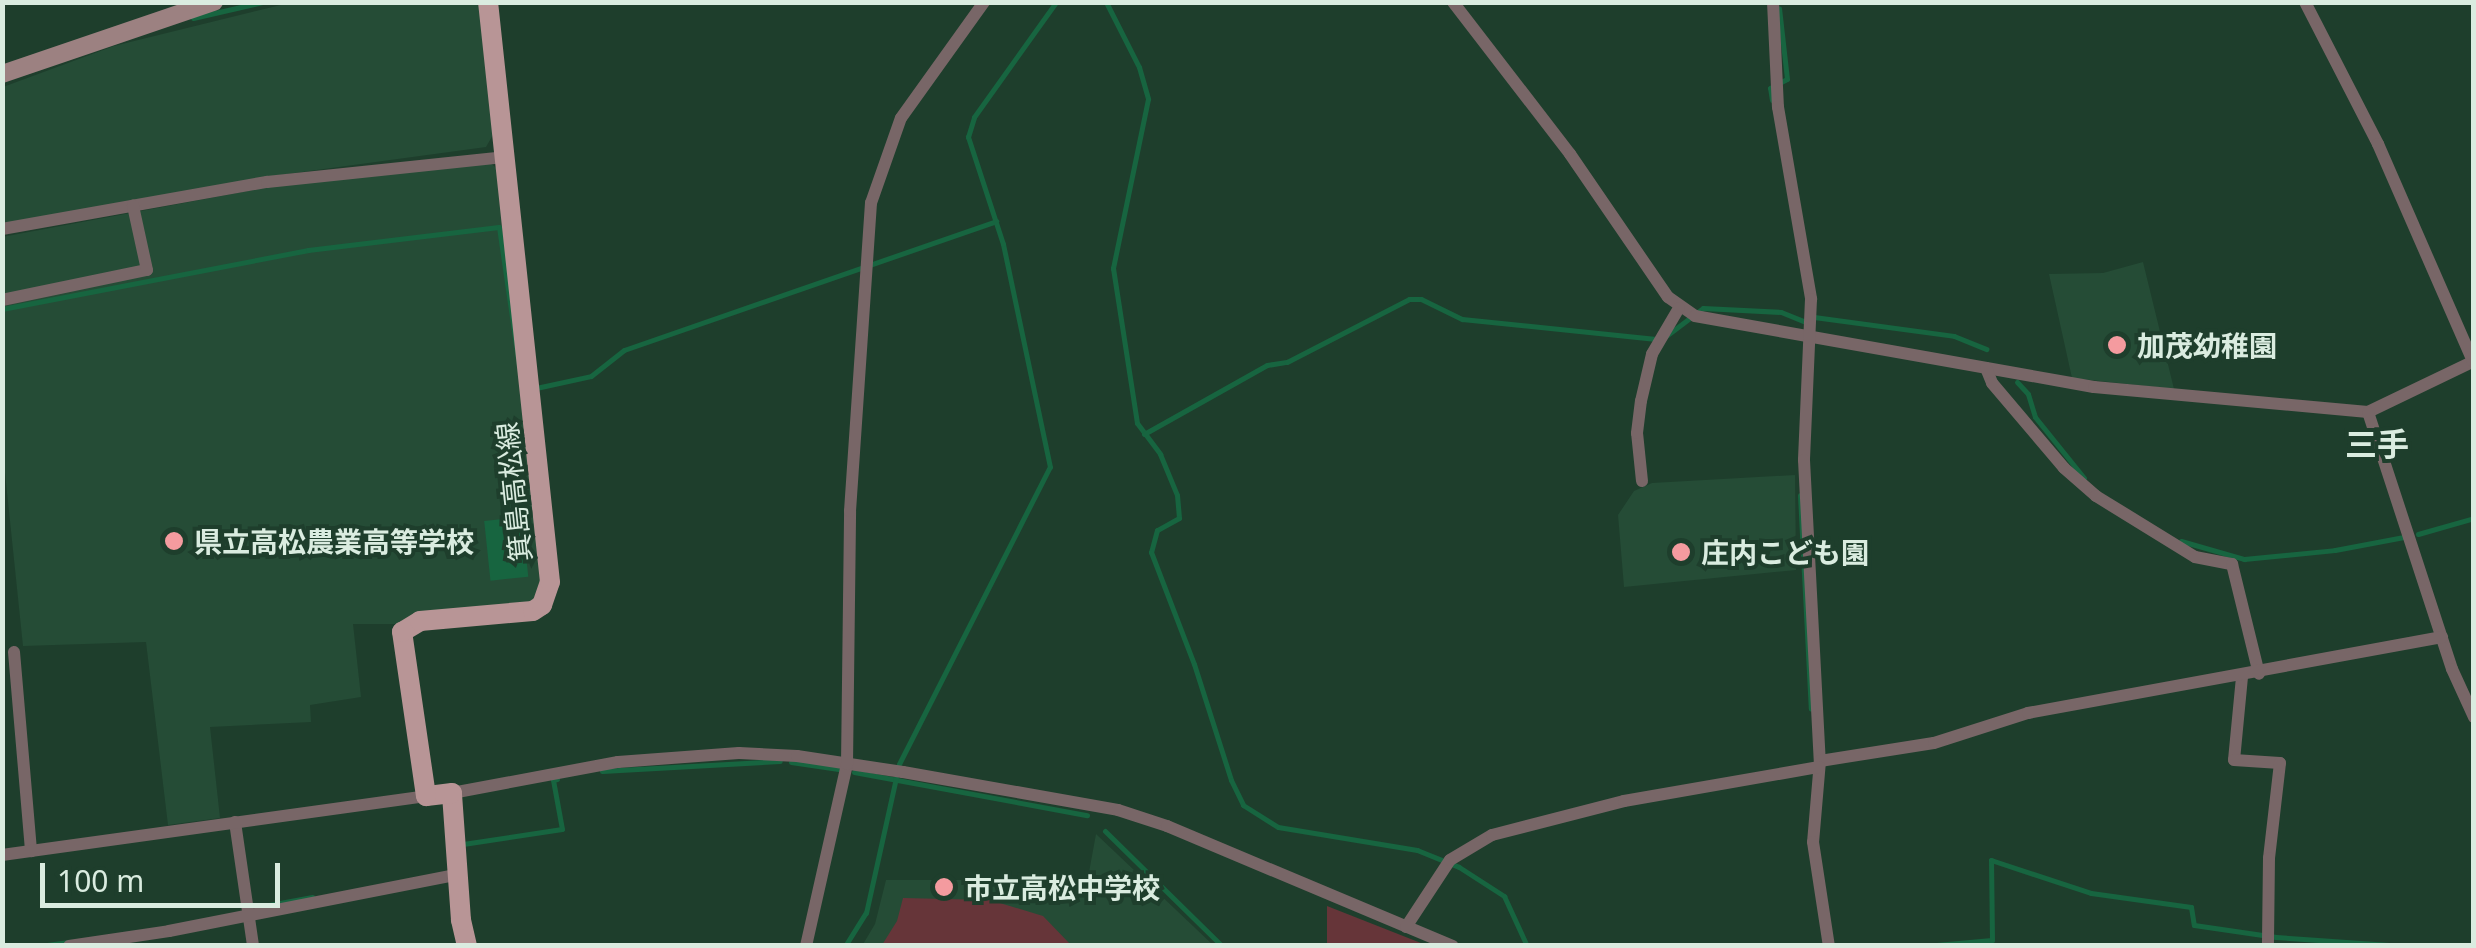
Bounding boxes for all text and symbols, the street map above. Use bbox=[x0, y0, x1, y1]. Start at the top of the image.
place label: 加茂幼稚園 bbox=[2137, 328, 2277, 362]
marker: 加茂幼稚園 bbox=[2106, 334, 2128, 356]
street label: 箕島高松線 bbox=[489, 421, 537, 563]
district label: 三手 bbox=[2345, 425, 2409, 463]
place label: 県立高松農業高等学校 bbox=[194, 524, 474, 558]
marker: 県立高松農業高等学校 bbox=[163, 530, 185, 552]
place label: 庄内こども園 bbox=[1701, 535, 1869, 569]
marker: 庄内こども園 bbox=[1670, 541, 1692, 563]
scale bar bbox=[45, 843, 285, 905]
text: 100 m bbox=[57, 860, 144, 901]
place label: 市立高松中学校 bbox=[964, 870, 1160, 904]
marker: 市立高松中学校 bbox=[933, 876, 955, 898]

